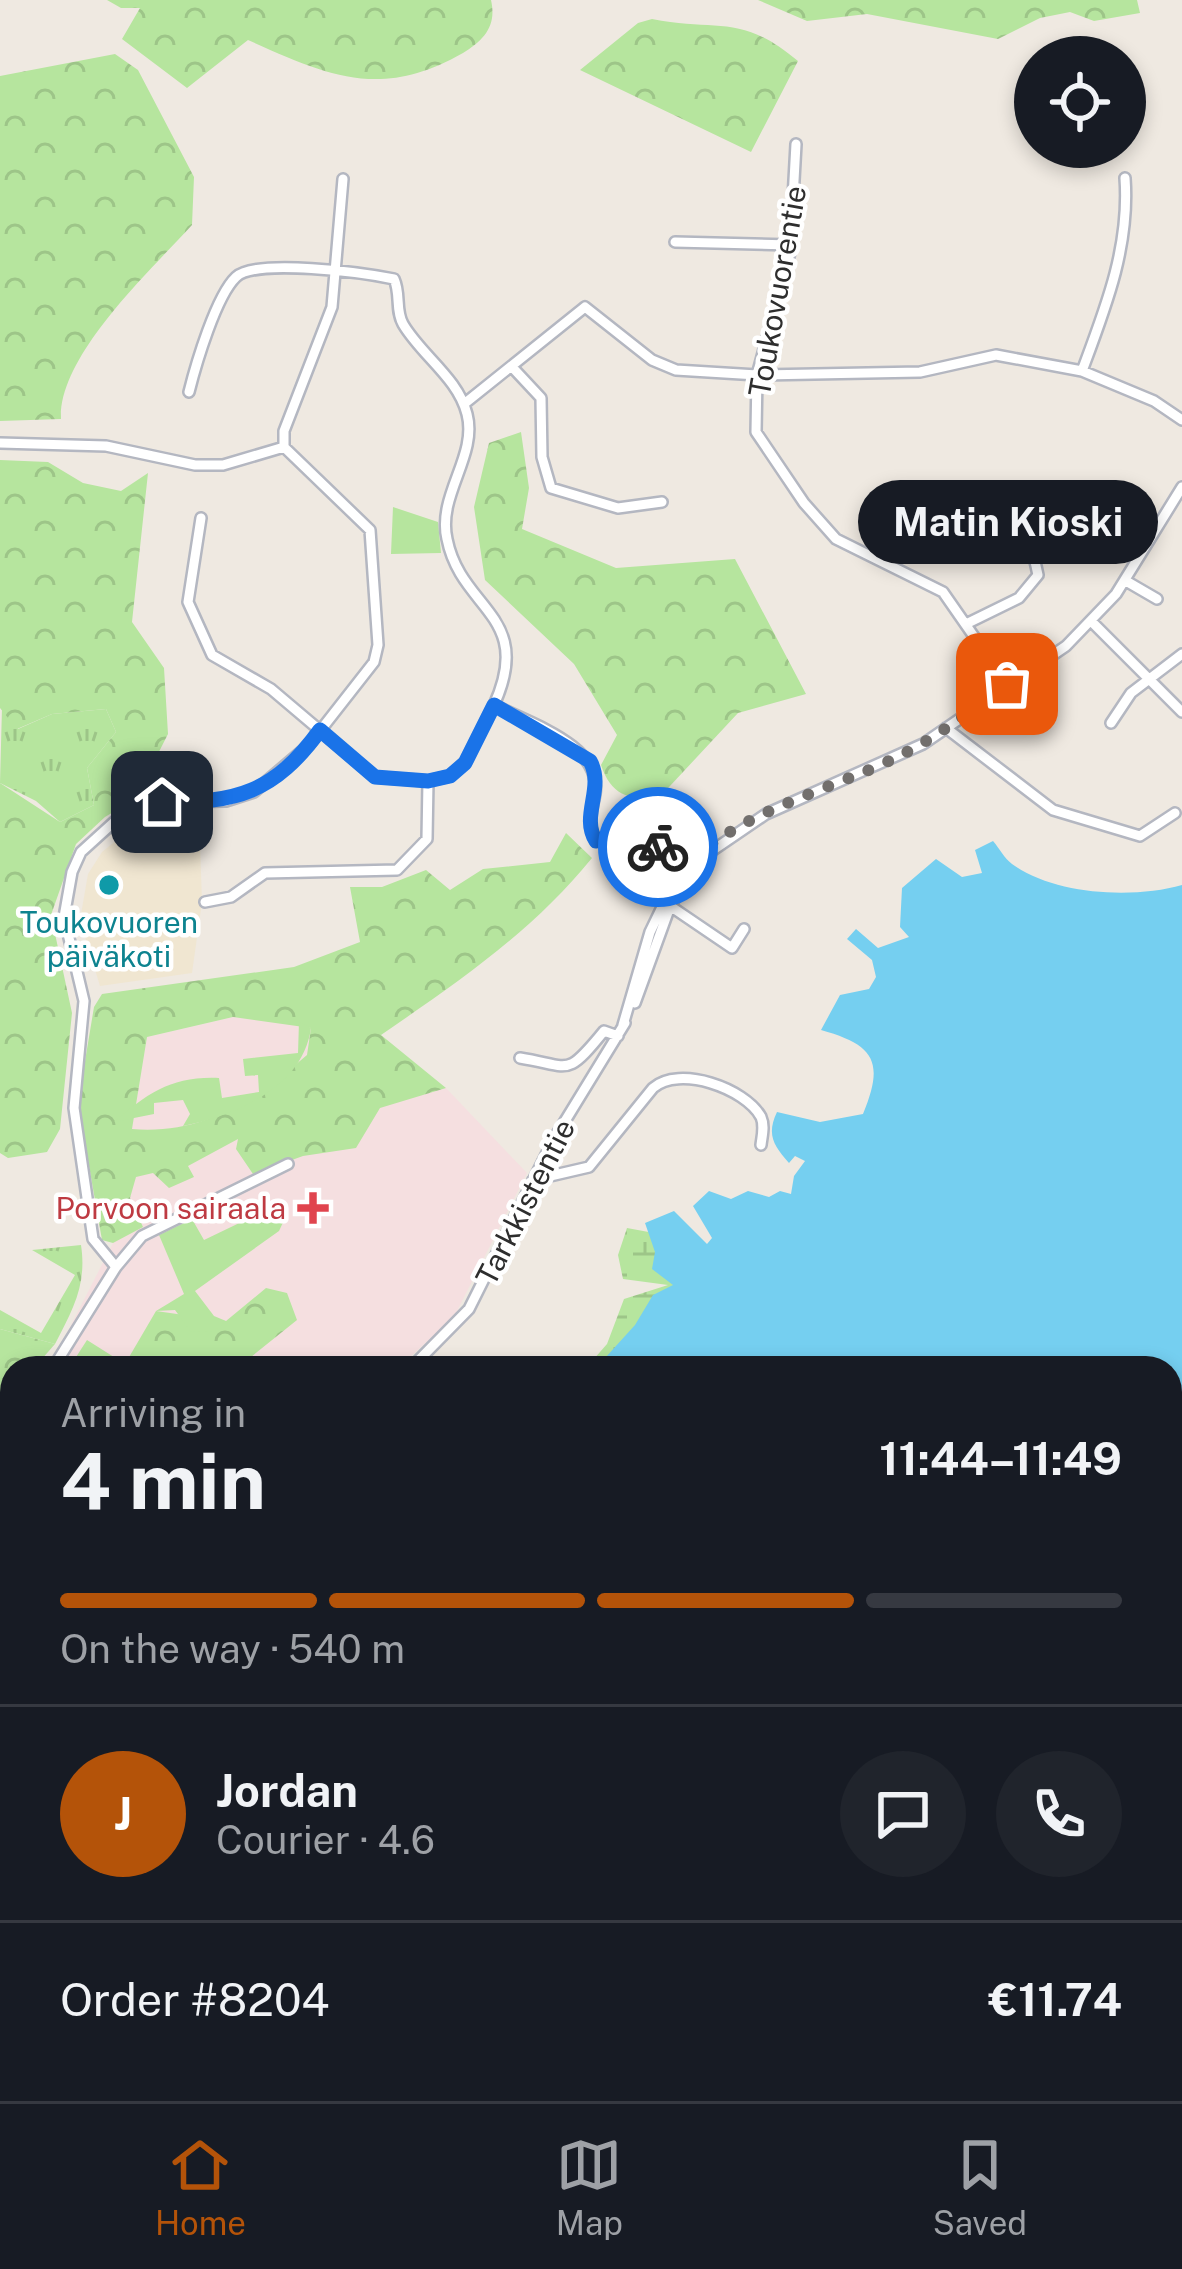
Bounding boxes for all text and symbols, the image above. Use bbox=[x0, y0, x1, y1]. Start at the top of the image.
map controls bbox=[1014, 36, 1146, 168]
button: locate bbox=[1014, 36, 1146, 168]
street label: Toukovuorentie bbox=[741, 183, 813, 399]
callout: Matin Kioski bbox=[857, 480, 1157, 564]
text: Matin Kioski bbox=[893, 499, 1123, 545]
pin bbox=[956, 633, 1058, 735]
icon: bag bbox=[974, 651, 1040, 717]
pin bbox=[111, 751, 213, 853]
icon: home bbox=[129, 769, 195, 835]
courier bbox=[598, 787, 718, 907]
icon: bike bbox=[625, 814, 691, 880]
marker: Toukovuoren päiväkoti bbox=[96, 872, 122, 898]
place label: Toukovuoren päiväkoti bbox=[20, 904, 198, 974]
street label: Tarkkistentie bbox=[468, 1113, 582, 1291]
place label: Porvoon sairaala bbox=[55, 1190, 286, 1226]
marker: Porvoon sairaala bbox=[297, 1192, 329, 1224]
text: Arriving in bbox=[60, 1390, 246, 1436]
text: 11:44–11:49 bbox=[879, 1432, 1122, 1485]
text: 4 min bbox=[60, 1435, 266, 1527]
text: On the way · 540 m bbox=[60, 1626, 405, 1672]
button: chat bbox=[840, 1751, 966, 1877]
button: phone bbox=[996, 1751, 1122, 1877]
text: Jordan bbox=[216, 1764, 358, 1817]
text: J bbox=[114, 1787, 132, 1840]
text: Courier · 4.6 bbox=[216, 1817, 435, 1863]
text: Order #8204 bbox=[60, 1973, 330, 2026]
text: €11.74 bbox=[989, 1973, 1122, 2026]
tab: Home bbox=[155, 2132, 246, 2242]
tab: Map bbox=[556, 2132, 623, 2242]
tab: Saved bbox=[933, 2132, 1027, 2242]

